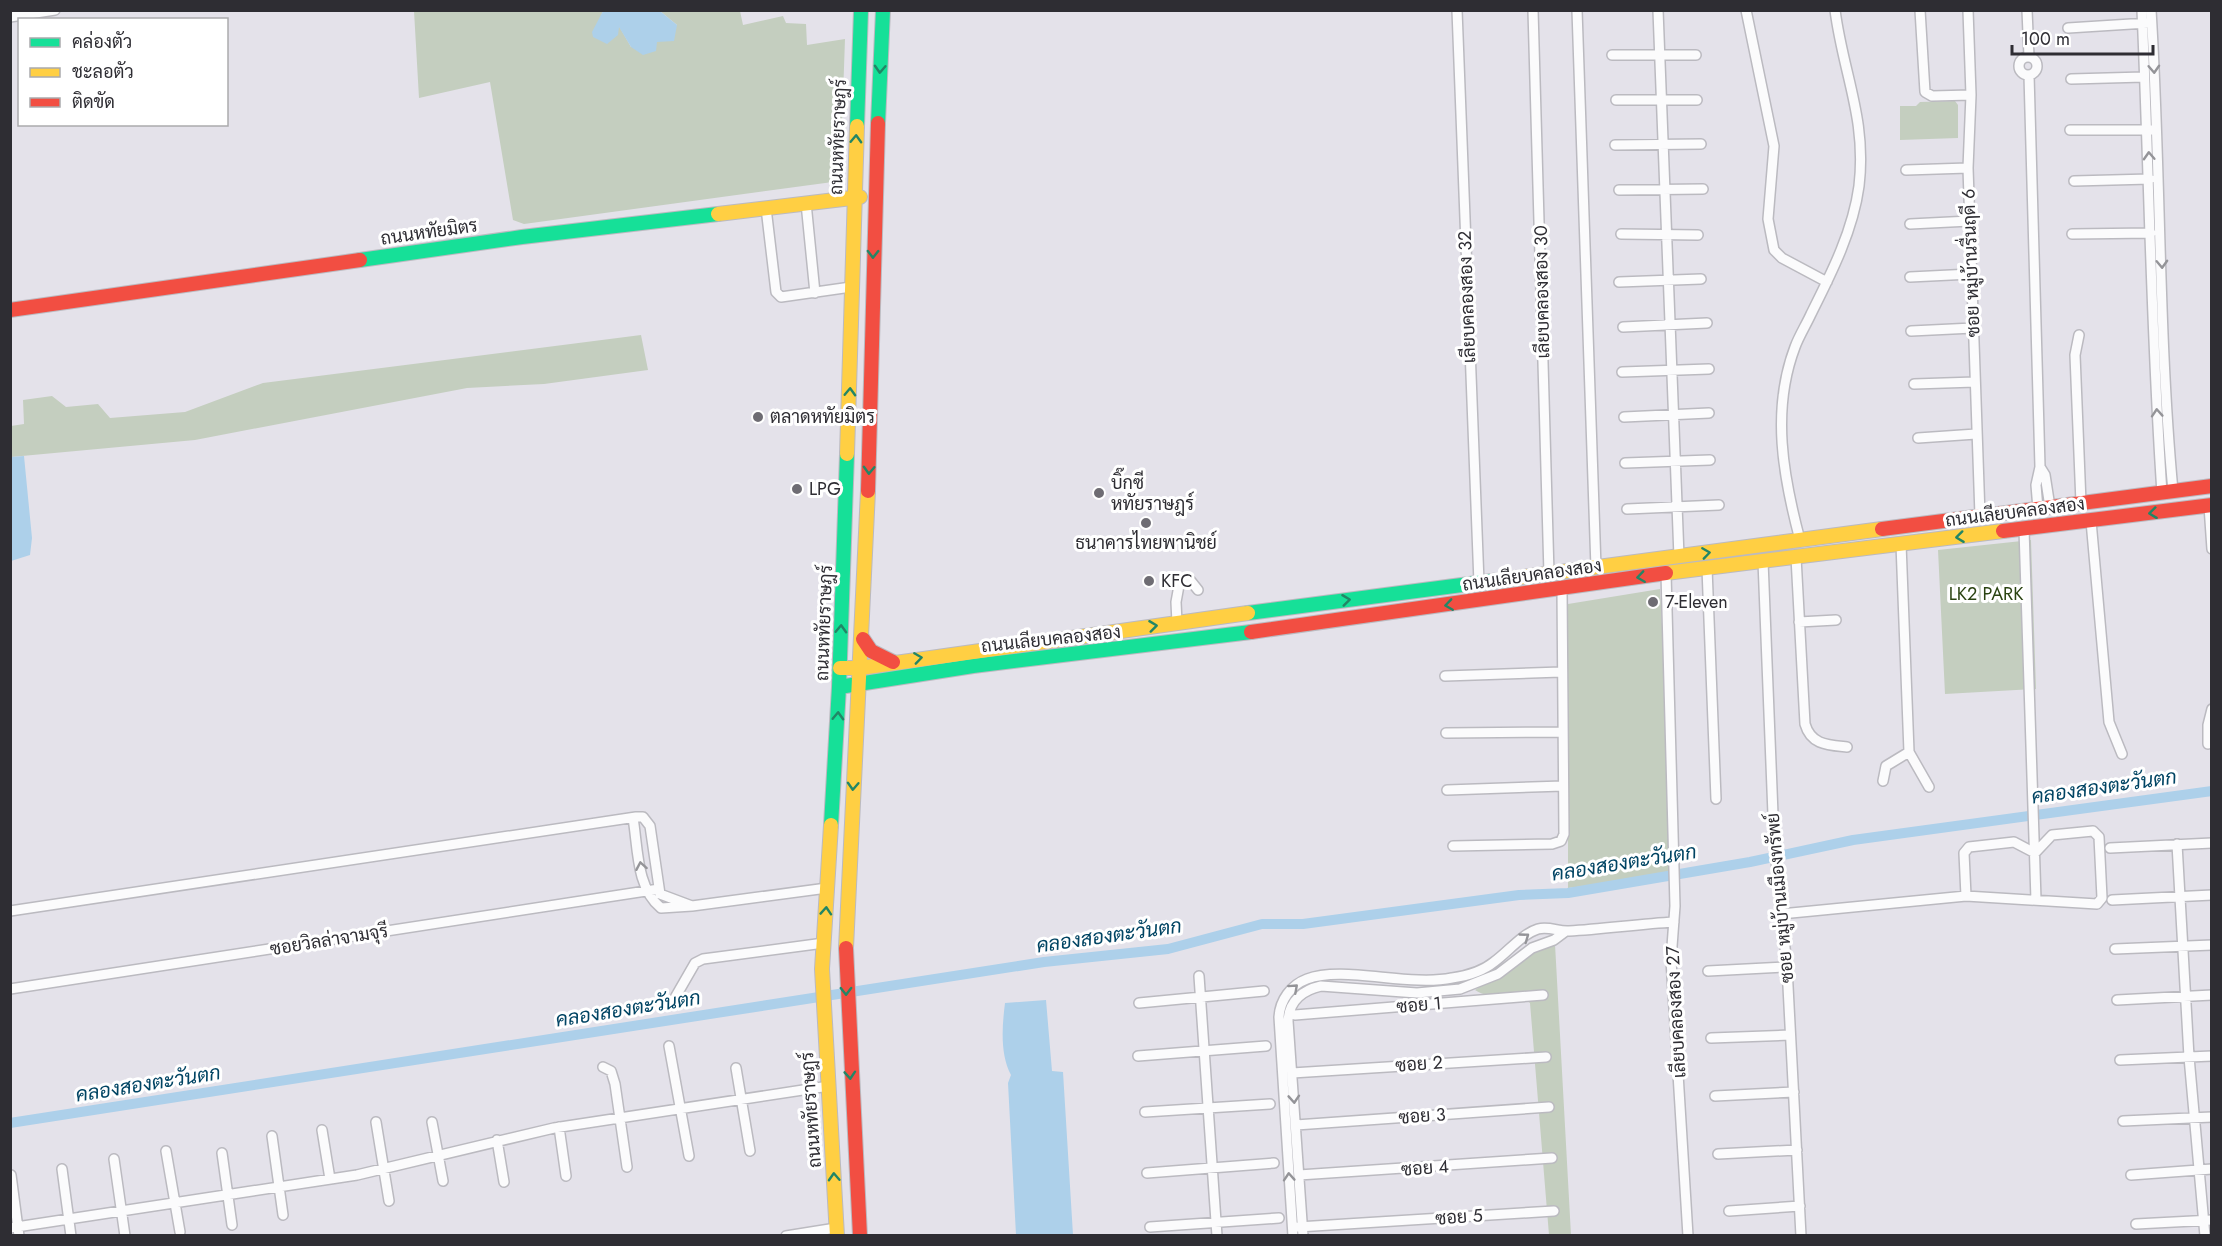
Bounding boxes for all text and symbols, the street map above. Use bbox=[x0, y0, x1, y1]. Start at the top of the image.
legend bbox=[18, 18, 228, 126]
scale bar bbox=[2012, 18, 2153, 56]
text: 100 m bbox=[2021, 26, 2070, 52]
text: คล่องตัว bbox=[72, 29, 132, 55]
text: ชะลอตัว bbox=[72, 59, 134, 85]
one-way arrow bbox=[874, 64, 887, 73]
one-way arrow bbox=[2148, 64, 2161, 73]
street label: ถนนหทัยราษฎร์ bbox=[823, 78, 853, 196]
text: ติดขัด bbox=[72, 89, 115, 115]
one-way arrow bbox=[849, 134, 862, 143]
one-way arrow bbox=[2142, 151, 2155, 160]
street label: ซอย หมู่บ้านรื่นฤดี 6 bbox=[1952, 188, 1987, 338]
street label: ถนนหทัยมิตร bbox=[379, 212, 479, 252]
street label: เลียบคลองสอง 30 bbox=[1528, 225, 1556, 359]
street label: เลียบคลองสอง 32 bbox=[1452, 230, 1482, 364]
one-way arrow bbox=[867, 250, 880, 259]
one-way arrow bbox=[2156, 259, 2168, 268]
one-way arrow bbox=[843, 387, 856, 396]
place label: ตลาดหทัยมิตร bbox=[770, 404, 875, 430]
one-way arrow bbox=[2151, 409, 2164, 418]
marker: ตลาดหทัยมิตร bbox=[751, 410, 765, 424]
one-way arrow bbox=[863, 466, 875, 475]
place label: บิ๊กซี หทัยราษฎร์ bbox=[1111, 467, 1194, 517]
place label: LPG bbox=[809, 476, 841, 502]
marker: LPG bbox=[790, 482, 804, 496]
marker: บิ๊กซี หทัยราษฎร์ bbox=[1092, 486, 1106, 500]
street label: ถนนเลียบคลองสอง bbox=[1944, 491, 2086, 533]
one-way arrow bbox=[2149, 506, 2158, 518]
marker: ธนาคารไทยพานิชย์ bbox=[1139, 516, 1153, 530]
place label: ธนาคารไทยพานิชย์ bbox=[1075, 530, 1217, 556]
one-way arrow bbox=[1955, 530, 1965, 543]
one-way arrow bbox=[1701, 547, 1710, 559]
street label: ถนนเลียบคลองสอง bbox=[1461, 552, 1603, 598]
street label: ถนนหทัยราษฎร์ bbox=[809, 564, 839, 682]
place label: KFC bbox=[1161, 568, 1193, 594]
one-way arrow bbox=[1637, 570, 1646, 582]
marker: KFC bbox=[1142, 574, 1156, 588]
park label: LK2 PARK bbox=[1949, 581, 2024, 607]
place label: 7-Eleven bbox=[1665, 589, 1728, 615]
one-way arrow bbox=[1341, 594, 1351, 606]
marker: 7-Eleven bbox=[1646, 595, 1660, 609]
one-way arrow bbox=[1444, 598, 1453, 610]
street label: ถนนเลียบคลองสอง bbox=[980, 619, 1122, 659]
one-way arrow bbox=[1148, 620, 1157, 633]
one-way arrow bbox=[835, 624, 847, 633]
one-way arrow bbox=[913, 653, 923, 665]
one-way arrow bbox=[832, 712, 844, 721]
water label: คลองสองตะวันตก bbox=[2030, 762, 2178, 812]
one-way arrow bbox=[847, 782, 860, 791]
street label: ซอย หมู่บ้านเมืองทรัพย์ bbox=[1760, 812, 1800, 984]
water label: คลองสองตะวันตก bbox=[1549, 837, 1699, 889]
one-way arrow bbox=[635, 861, 647, 871]
one-way arrow bbox=[819, 906, 832, 915]
water label: คลองสองตะวันตก bbox=[1035, 911, 1183, 961]
street label: ซอยวิลล่าจามจุรี bbox=[268, 918, 390, 962]
one-way arrow bbox=[1519, 933, 1530, 944]
street label: เลียบคลองสอง 27 bbox=[1660, 945, 1692, 1079]
water label: คลองสองตะวันตก bbox=[553, 983, 703, 1035]
one-way arrow bbox=[1287, 984, 1298, 995]
one-way arrow bbox=[840, 987, 852, 996]
street label: ซอย 1 bbox=[1395, 990, 1443, 1020]
street label: ซอย 2 bbox=[1394, 1049, 1444, 1079]
street label: ถนนหทัยราษฎร์ bbox=[794, 1051, 828, 1169]
water label: คลองสองตะวันตก bbox=[73, 1058, 223, 1110]
one-way arrow bbox=[844, 1071, 857, 1080]
one-way arrow bbox=[1287, 1094, 1300, 1103]
street label: ซอย 3 bbox=[1398, 1101, 1447, 1131]
street label: ซอย 4 bbox=[1400, 1153, 1450, 1183]
one-way arrow bbox=[827, 1173, 840, 1182]
one-way arrow bbox=[1283, 1173, 1296, 1182]
street label: ซอย 5 bbox=[1434, 1202, 1484, 1232]

